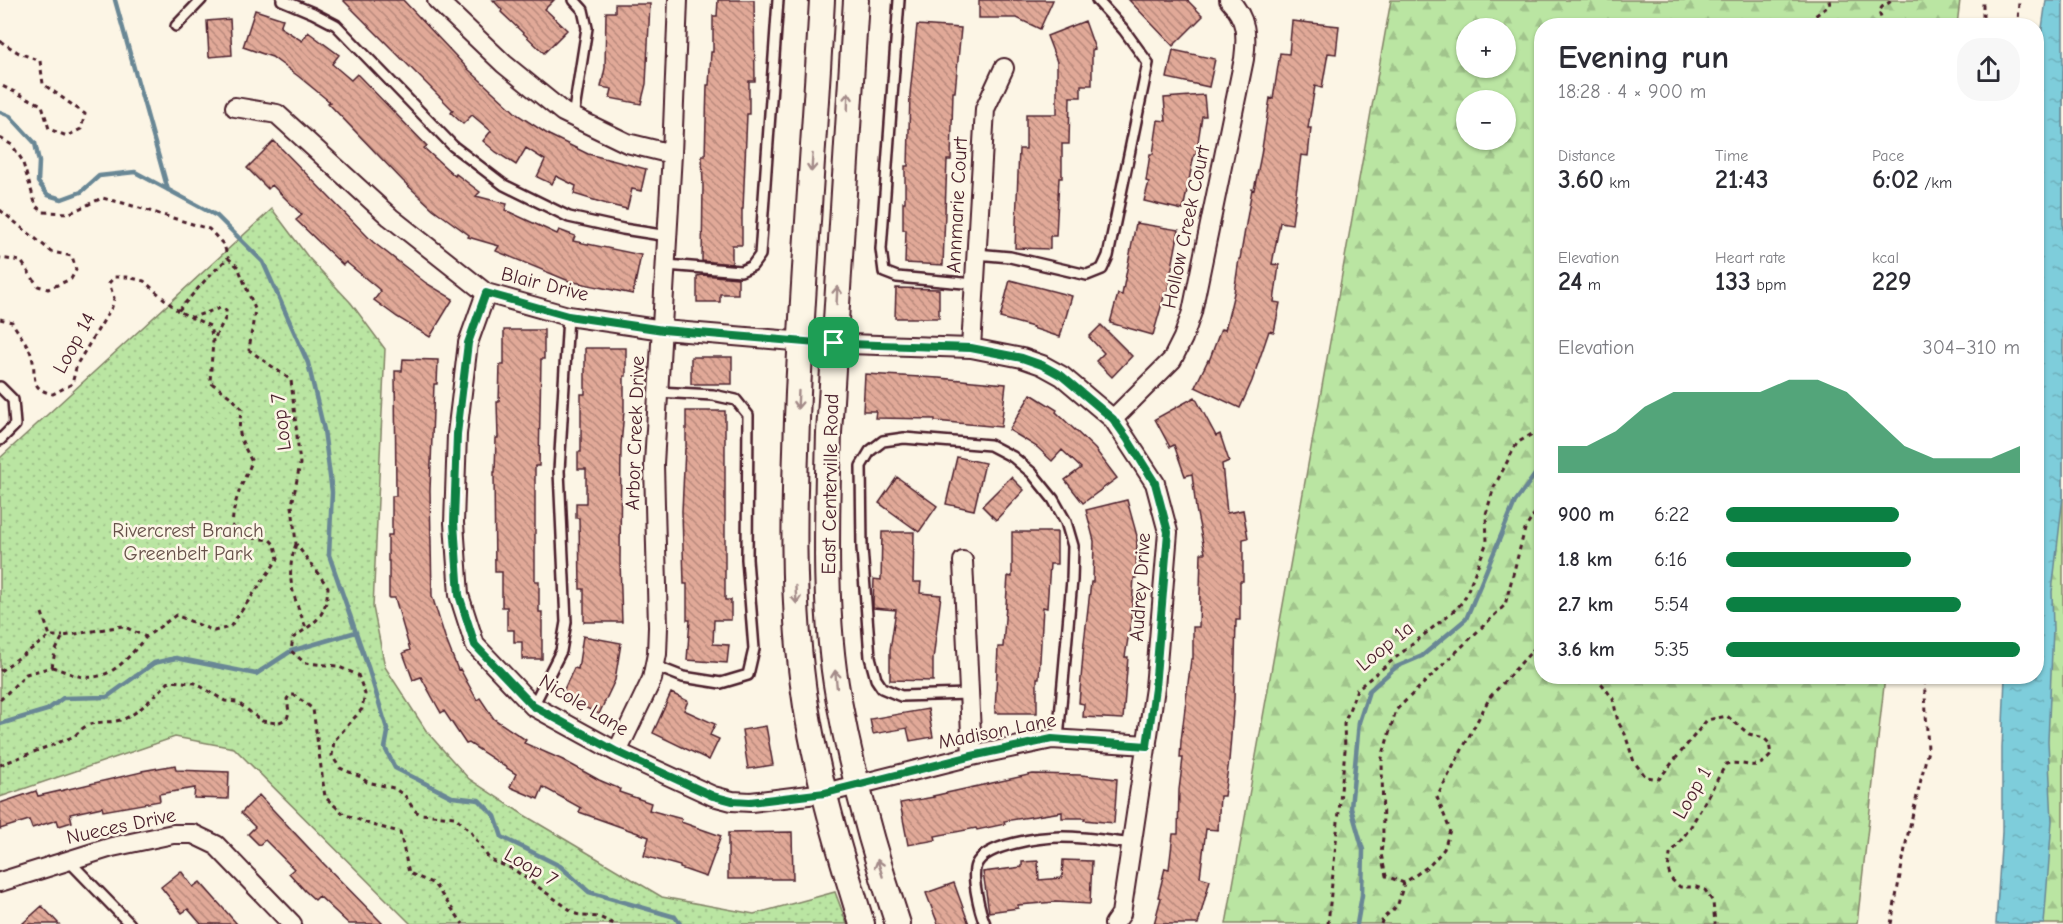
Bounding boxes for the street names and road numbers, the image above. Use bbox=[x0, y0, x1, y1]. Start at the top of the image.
street label: Annmarie Court bbox=[942, 135, 972, 274]
street label: Hollow Creek Court bbox=[1158, 142, 1215, 311]
street label: Blair Drive bbox=[499, 262, 591, 306]
street label: Loop 14 bbox=[48, 309, 100, 377]
street label: Arbor Creek Drive bbox=[621, 355, 649, 511]
street label: Loop 7 bbox=[266, 391, 296, 452]
street label: East Centerville Road bbox=[817, 393, 843, 575]
street label: Audrey Drive bbox=[1125, 532, 1155, 642]
street label: Loop 1a bbox=[1352, 616, 1418, 676]
street label: Nicole Lane bbox=[535, 669, 633, 741]
street label: Madison Lane bbox=[936, 708, 1058, 754]
street label: Loop 1 bbox=[1668, 763, 1716, 823]
street label: Nueces Drive bbox=[64, 803, 178, 849]
street label: Loop 7 bbox=[500, 843, 562, 892]

